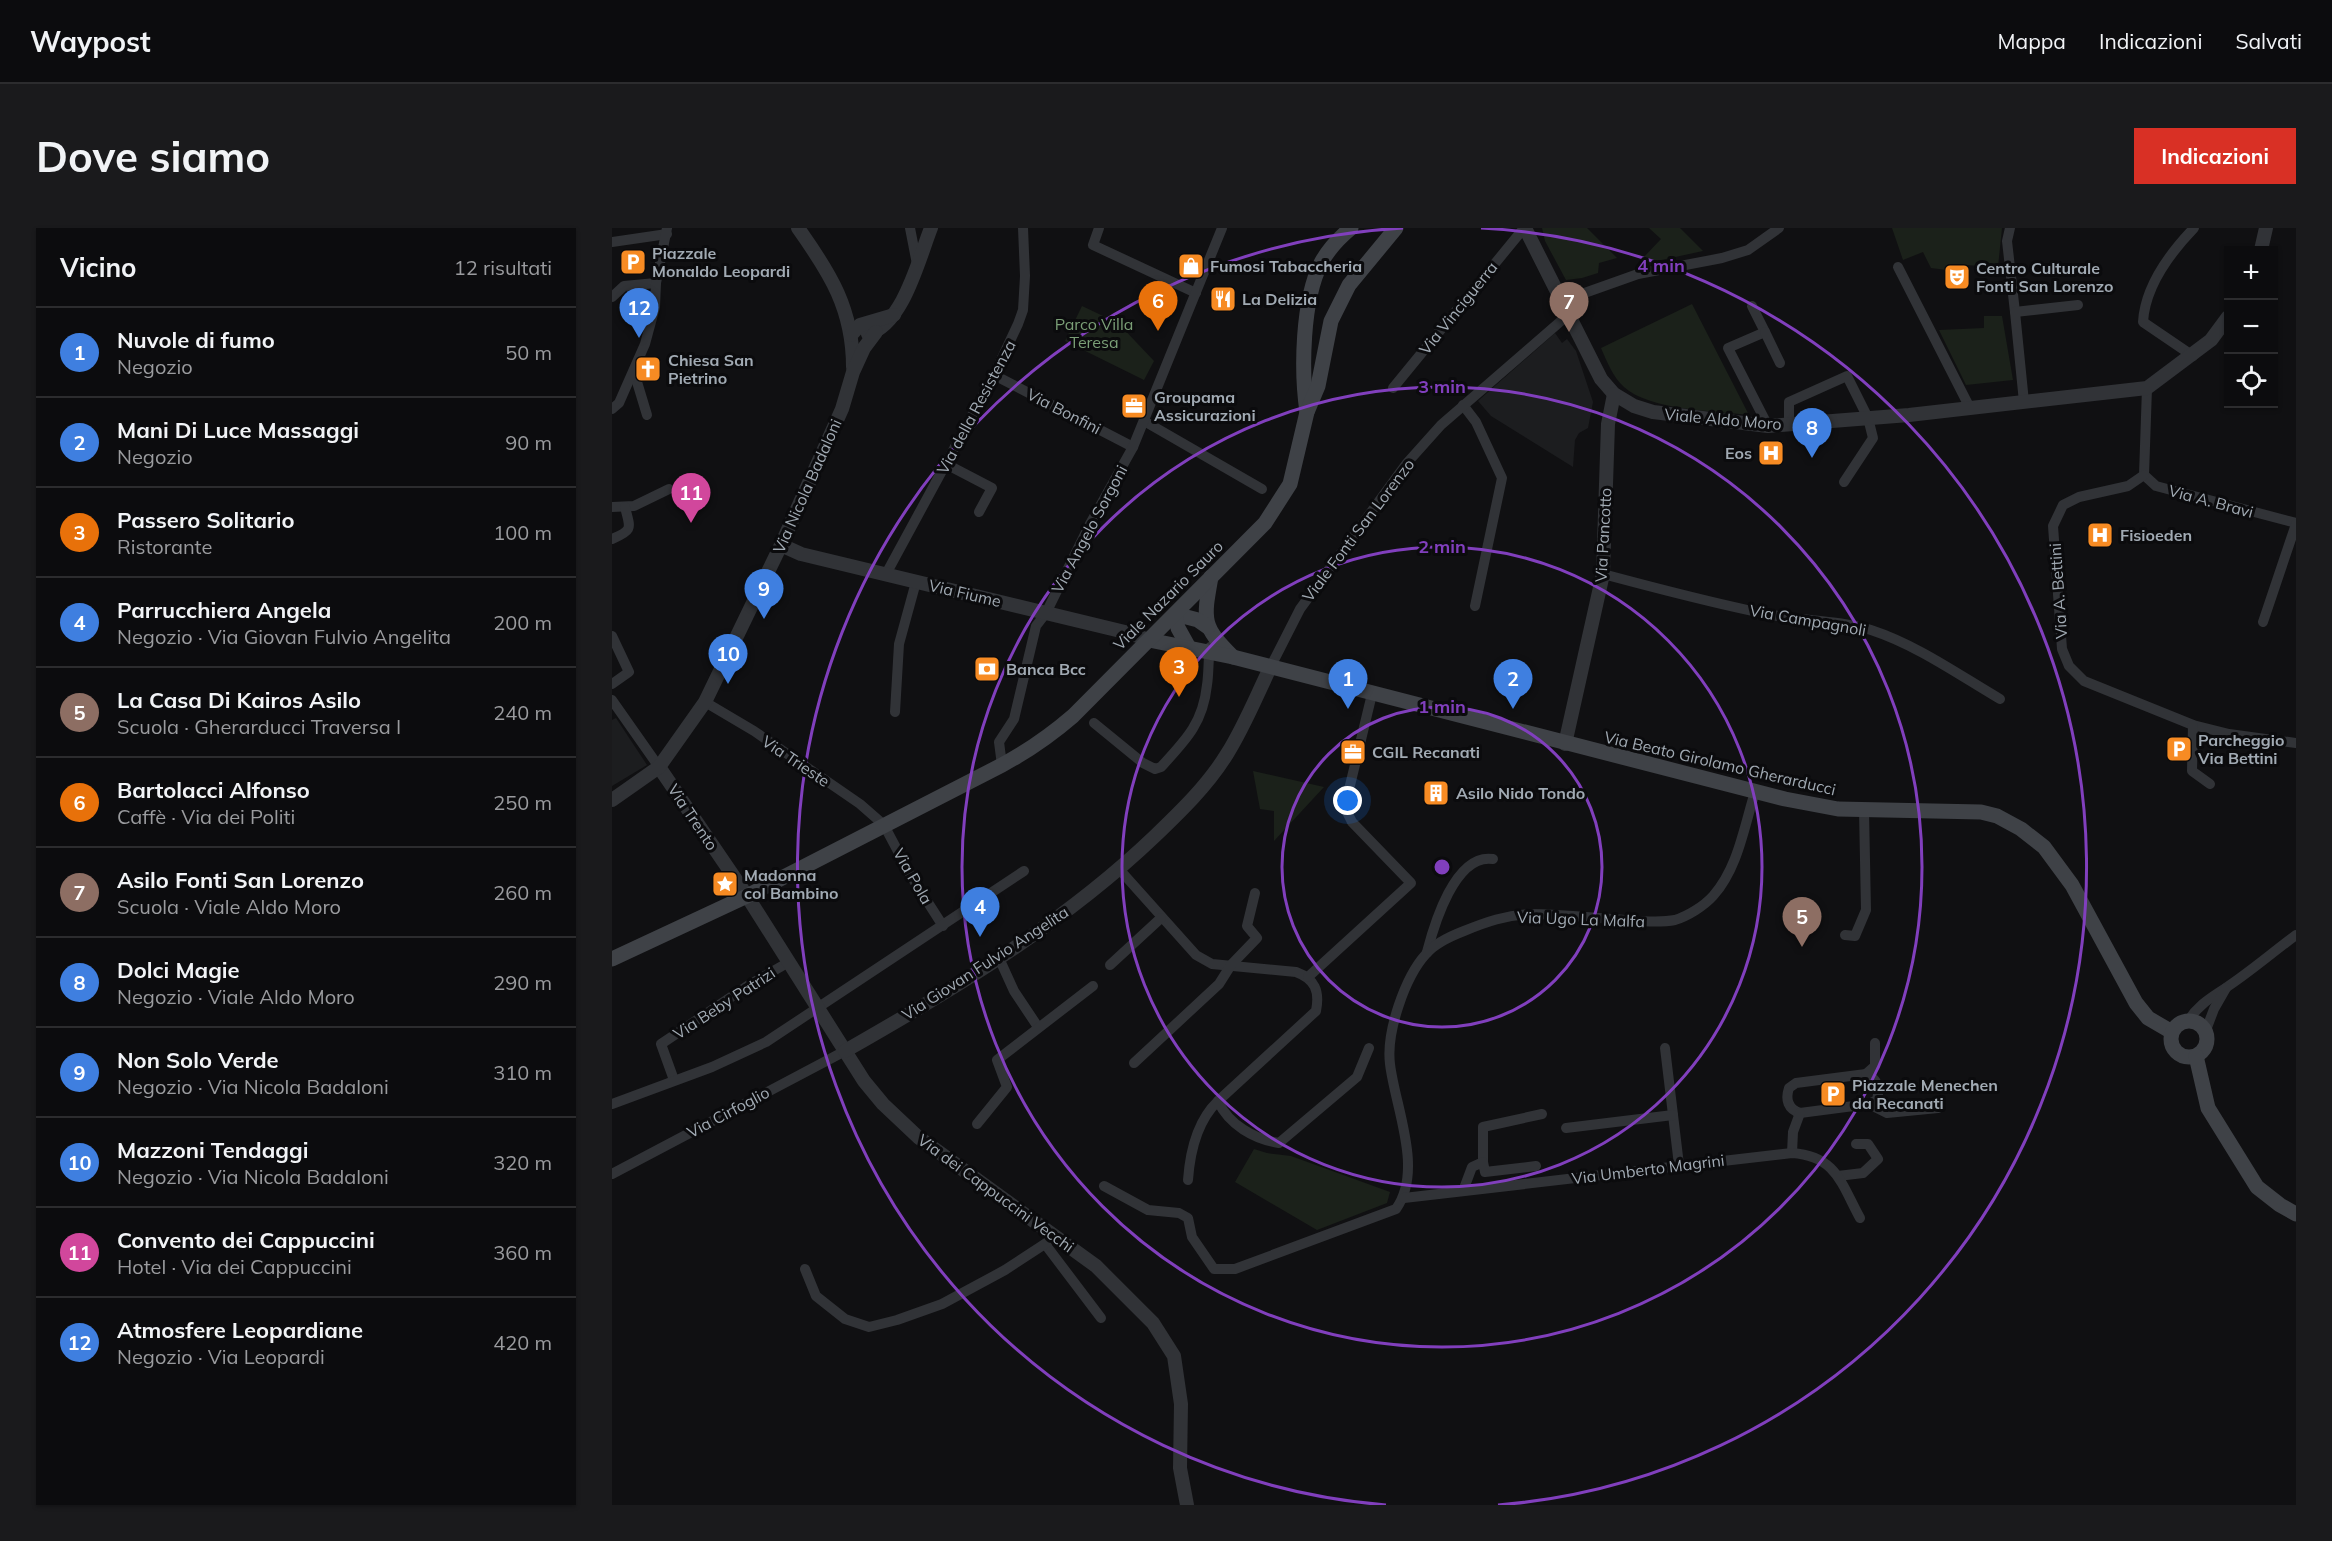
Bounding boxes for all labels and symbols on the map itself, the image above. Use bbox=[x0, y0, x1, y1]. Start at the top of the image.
place label: Piazzale Monaldo Leopardi bbox=[652, 243, 790, 281]
parking icon: Piazzale Monaldo Leopardi bbox=[618, 247, 648, 277]
shop icon: Fumosi Tabaccheria bbox=[1176, 251, 1206, 281]
text: 4 min bbox=[1637, 254, 1685, 277]
place label: Fumosi Tabaccheria bbox=[1210, 256, 1362, 276]
street label: Via Vinciguerra bbox=[1414, 258, 1502, 358]
place label: Centro Culturale Fonti San Lorenzo bbox=[1976, 258, 2114, 296]
theatre icon: Centro Culturale Fonti San Lorenzo bbox=[1942, 262, 1972, 292]
pin: 6 bbox=[1138, 282, 1178, 331]
pin: 7 bbox=[1550, 282, 1588, 332]
restaurant icon: La Delizia bbox=[1208, 284, 1238, 314]
pin: 12 bbox=[620, 288, 658, 338]
place label: La Delizia bbox=[1242, 289, 1317, 309]
park label: Parco Villa Teresa bbox=[1055, 314, 1133, 352]
street label: Via della Resistenza bbox=[932, 336, 1020, 478]
place label: Chiesa San Pietrino bbox=[668, 350, 754, 388]
church icon: Chiesa San Pietrino bbox=[633, 354, 663, 384]
text: 3 min bbox=[1418, 375, 1466, 398]
street label: Via Bonfini bbox=[1024, 384, 1104, 438]
place label: Groupama Assicurazioni bbox=[1154, 387, 1256, 425]
office icon: Groupama Assicurazioni bbox=[1119, 391, 1149, 421]
street label: Viale Aldo Moro bbox=[1664, 404, 1782, 434]
pin: 8 bbox=[1792, 408, 1832, 458]
street label: Via Nicola Badaloni bbox=[768, 416, 846, 556]
hospital icon: Eos bbox=[1756, 438, 1786, 468]
place label: Eos bbox=[1725, 443, 1752, 463]
street label: Viale Fonti San Lorenzo bbox=[1298, 454, 1418, 606]
street label: Via Angelo Sorgoni bbox=[1047, 462, 1131, 596]
pin: 11 bbox=[672, 474, 710, 523]
street label: Via A. Bravi bbox=[2166, 480, 2256, 522]
street label: Via Pancotto bbox=[1591, 487, 1615, 583]
hospital icon: Fisioeden bbox=[2085, 520, 2115, 550]
place label: Fisioeden bbox=[2120, 525, 2192, 545]
text: 2 min bbox=[1418, 535, 1466, 558]
street label: Viale Nazario Sauro bbox=[1109, 536, 1227, 654]
street label: Via A. Bettini bbox=[2045, 542, 2071, 640]
pin: 9 bbox=[744, 570, 784, 619]
street label: Via Fiume bbox=[927, 575, 1003, 611]
street label: Via Campagnoli bbox=[1748, 600, 1868, 640]
pin: 10 bbox=[708, 634, 748, 684]
pin: 3 bbox=[1160, 648, 1198, 697]
bank icon: Banca Bcc bbox=[972, 654, 1002, 684]
place label: Banca Bcc bbox=[1006, 659, 1086, 679]
pin: 1 bbox=[1328, 660, 1368, 709]
pin: 2 bbox=[1494, 660, 1532, 709]
text: 1 min bbox=[1418, 695, 1466, 718]
street label: Via Beato Girolamo Gherarducci bbox=[1602, 727, 1838, 799]
place label: Parcheggio Via Bettini bbox=[2197, 730, 2284, 768]
street label: Via Trieste bbox=[758, 731, 834, 791]
parking icon: Parcheggio Via Bettini bbox=[2164, 734, 2194, 764]
office icon: CGIL Recanati bbox=[1338, 737, 1368, 767]
place label: CGIL Recanati bbox=[1372, 742, 1480, 762]
building icon: Asilo Nido Tondo bbox=[1421, 778, 1451, 808]
street label: Via Trento bbox=[664, 780, 722, 854]
place label: Asilo Nido Tondo bbox=[1456, 783, 1585, 803]
your location bbox=[1333, 786, 1362, 815]
street label: Via Pola bbox=[889, 844, 937, 908]
centre of rings bbox=[1432, 857, 1452, 877]
place label: Madonna col Bambino bbox=[744, 865, 839, 903]
place icon: Madonna col Bambino bbox=[710, 869, 740, 899]
pin: 4 bbox=[960, 888, 1000, 937]
pin: 5 bbox=[1782, 898, 1822, 947]
street label: Via Giovan Fulvio Angelita bbox=[898, 902, 1072, 1024]
street label: Via Ugo La Malfa bbox=[1517, 907, 1645, 931]
street label: Via Beby Patrizi bbox=[669, 963, 779, 1043]
place label: Piazzale Menechen da Recanati bbox=[1852, 1075, 1998, 1113]
parking icon: Piazzale Menechen da Recanati bbox=[1818, 1079, 1848, 1109]
street label: Via Cirfoglio bbox=[683, 1082, 773, 1142]
street label: Via dei Cappuccini Vecchi bbox=[914, 1130, 1078, 1256]
street label: Via Umberto Magrini bbox=[1571, 1150, 1725, 1188]

